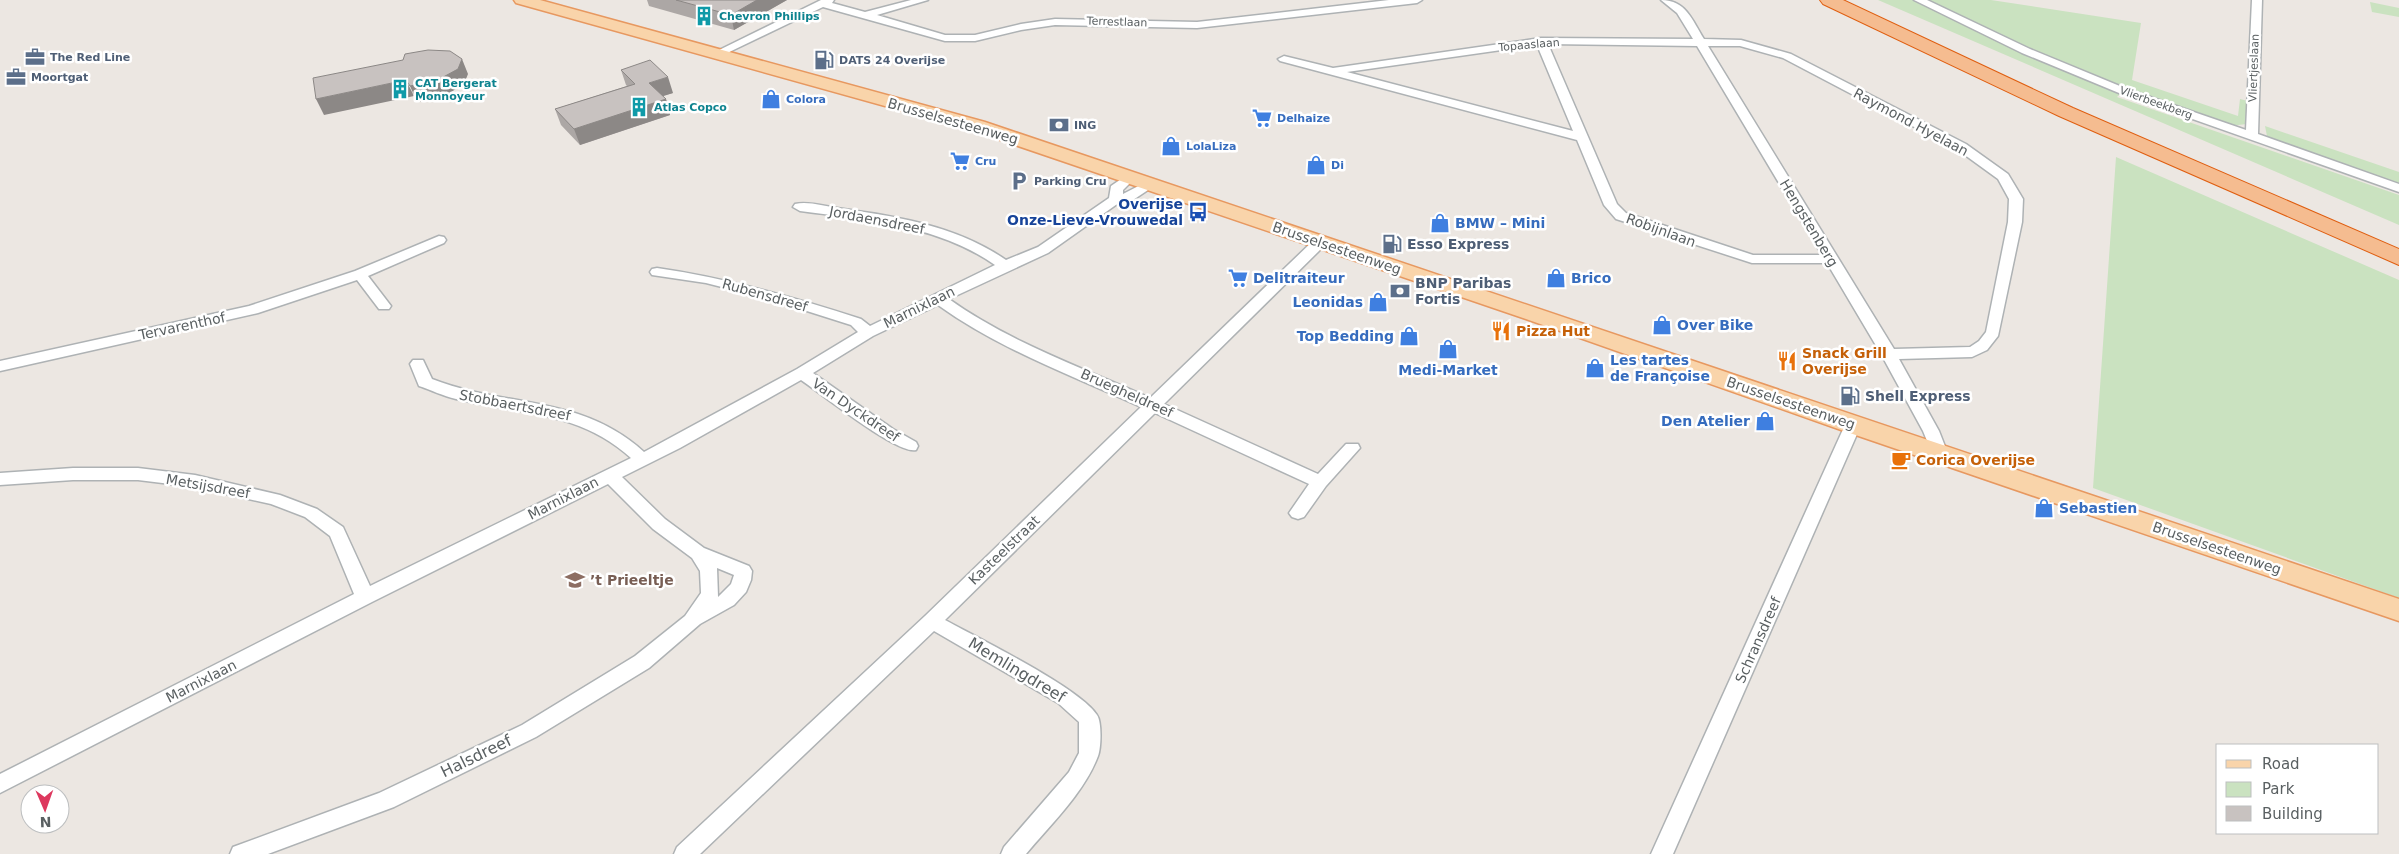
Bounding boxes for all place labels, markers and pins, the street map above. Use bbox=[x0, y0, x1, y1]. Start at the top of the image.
building icon: Chevron Phillips bbox=[693, 5, 715, 27]
place label: Chevron Phillips bbox=[719, 10, 820, 23]
office icon: The Red Line bbox=[24, 46, 46, 68]
fuel station icon: DATS 24 Overijse bbox=[813, 49, 835, 71]
place label: The Red Line bbox=[50, 51, 130, 64]
place label: DATS 24 Overijse bbox=[839, 54, 945, 67]
office icon: Moortgat bbox=[5, 66, 27, 88]
place label: Moortgat bbox=[31, 71, 88, 84]
place label: CAT Bergerat Monnoyeur bbox=[415, 77, 497, 103]
building icon: CAT Bergerat Monnoyeur bbox=[389, 78, 411, 100]
shop icon: Colora bbox=[760, 88, 782, 110]
place label: Colora bbox=[786, 93, 826, 106]
building icon: Atlas Copco bbox=[628, 96, 650, 118]
place label: Atlas Copco bbox=[654, 101, 727, 114]
supermarket icon: Delhaize bbox=[1251, 107, 1273, 129]
place label: Delhaize bbox=[1277, 112, 1330, 125]
bank icon: ING bbox=[1048, 114, 1070, 136]
place label: ING bbox=[1074, 119, 1096, 132]
shop icon: LolaLiza bbox=[1160, 135, 1182, 157]
place label: LolaLiza bbox=[1186, 140, 1236, 153]
supermarket icon: Cru bbox=[949, 150, 971, 172]
shop icon: Di bbox=[1305, 154, 1327, 176]
place label: Cru bbox=[975, 155, 996, 168]
place label: Di bbox=[1331, 159, 1344, 172]
parking icon: Parking Cru bbox=[1008, 170, 1030, 192]
place label: Parking Cru bbox=[1034, 175, 1107, 188]
place label: Overijse Onze-Lieve-Vrouwedal bbox=[1007, 196, 1183, 228]
bus stop icon: Overijse Onze-Lieve-Vrouwedal bbox=[1187, 201, 1209, 223]
shop icon: BMW – Mini bbox=[1429, 212, 1451, 234]
place label: BMW – Mini bbox=[1455, 215, 1545, 231]
fuel station icon: Esso Express bbox=[1381, 233, 1403, 255]
place label: Esso Express bbox=[1407, 236, 1509, 252]
supermarket icon: Delitraiteur bbox=[1227, 267, 1249, 289]
shop icon: Brico bbox=[1545, 267, 1567, 289]
place label: Delitraiteur bbox=[1253, 270, 1345, 286]
place label: Brico bbox=[1571, 270, 1612, 286]
place label: BNP Paribas Fortis bbox=[1415, 275, 1511, 307]
bank icon: BNP Paribas Fortis bbox=[1389, 280, 1411, 302]
shop icon: Leonidas bbox=[1367, 291, 1389, 313]
place label: Leonidas bbox=[1292, 294, 1363, 310]
shop icon: Over Bike bbox=[1651, 314, 1673, 336]
place label: Over Bike bbox=[1677, 317, 1753, 333]
restaurant icon: Pizza Hut bbox=[1490, 320, 1512, 342]
place label: Pizza Hut bbox=[1516, 323, 1590, 339]
shop icon: Top Bedding bbox=[1398, 325, 1420, 347]
place label: Top Bedding bbox=[1297, 328, 1394, 344]
shop icon: Medi-Market bbox=[1437, 338, 1459, 360]
place label: Snack Grill Overijse bbox=[1802, 345, 1887, 377]
restaurant icon: Snack Grill Overijse bbox=[1776, 350, 1798, 372]
place label: Les tartes de Françoise bbox=[1610, 352, 1710, 384]
shop icon: Les tartes de Françoise bbox=[1584, 357, 1606, 379]
place label: Medi-Market bbox=[1398, 362, 1498, 378]
fuel station icon: Shell Express bbox=[1839, 385, 1861, 407]
place label: Shell Express bbox=[1865, 388, 1971, 404]
shop icon: Den Atelier bbox=[1754, 410, 1776, 432]
place label: Den Atelier bbox=[1661, 413, 1750, 429]
cafe icon: Corica Overijse bbox=[1890, 449, 1912, 471]
place label: Corica Overijse bbox=[1916, 452, 2035, 468]
shop icon: Sebastien bbox=[2033, 497, 2055, 519]
place label: Sebastien bbox=[2059, 500, 2137, 516]
school or university icon: ’t Prieeltje bbox=[564, 569, 586, 591]
place label: ’t Prieeltje bbox=[590, 572, 674, 588]

